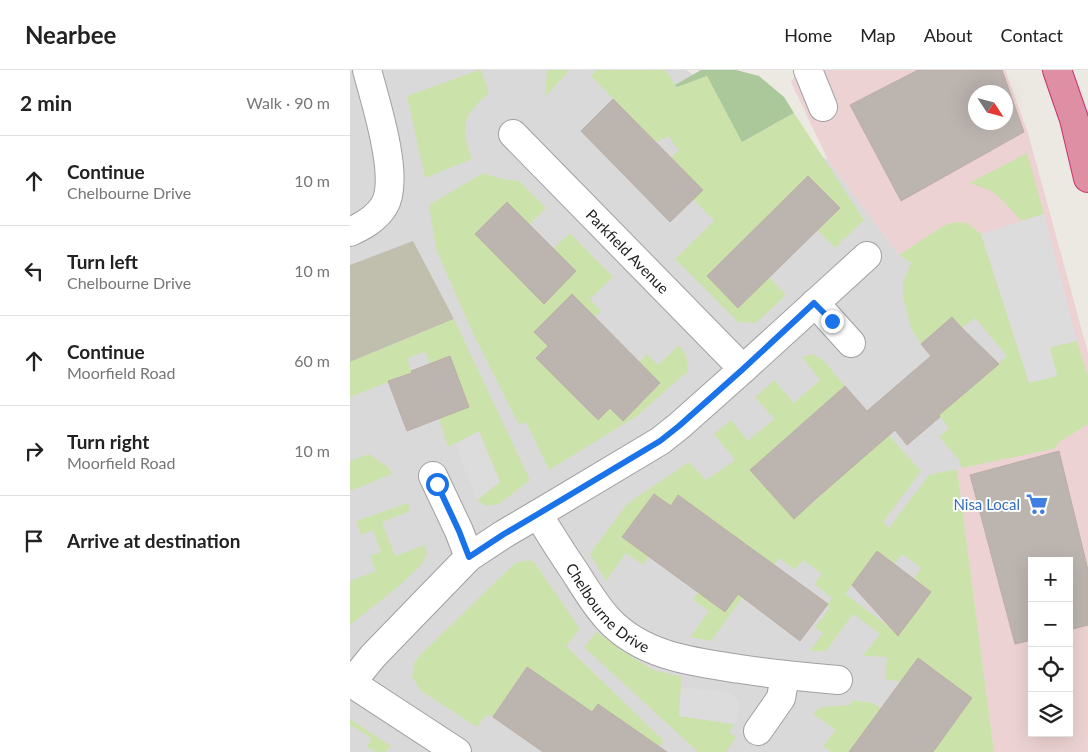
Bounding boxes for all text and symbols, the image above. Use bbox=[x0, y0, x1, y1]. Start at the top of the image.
text: Nearbee bbox=[25, 20, 116, 49]
text: Home bbox=[784, 24, 832, 46]
text: Map bbox=[860, 24, 896, 46]
text: About bbox=[924, 24, 973, 46]
text: Contact bbox=[1001, 24, 1063, 46]
north arrow bbox=[968, 85, 1013, 130]
text: 2 min bbox=[20, 90, 72, 115]
text: Walk · 90 m bbox=[246, 93, 330, 112]
text: Continue bbox=[67, 160, 145, 183]
icon: ahead bbox=[20, 167, 48, 195]
text: 10 m bbox=[294, 171, 330, 190]
text: Chelbourne Drive bbox=[67, 183, 191, 202]
street label: Parkfield Avenue bbox=[583, 205, 673, 297]
text: Turn left bbox=[67, 250, 138, 273]
icon: left bbox=[20, 257, 48, 285]
text: 10 m bbox=[294, 261, 330, 280]
text: Chelbourne Drive bbox=[67, 273, 191, 292]
route end bbox=[821, 310, 844, 333]
text: Continue bbox=[67, 340, 145, 363]
icon: ahead bbox=[20, 347, 48, 375]
text: 60 m bbox=[294, 351, 330, 370]
text: Moorfield Road bbox=[67, 363, 176, 382]
text: Turn right bbox=[67, 430, 149, 453]
icon: right bbox=[20, 437, 48, 465]
text: 10 m bbox=[294, 441, 330, 460]
text: Moorfield Road bbox=[67, 453, 176, 472]
route start bbox=[426, 473, 449, 496]
supermarket icon: Nisa Local bbox=[1024, 491, 1050, 517]
place label: Nisa Local bbox=[953, 495, 1020, 513]
icon: arrive bbox=[20, 527, 48, 555]
text: Arrive at destination bbox=[67, 529, 240, 552]
map controls bbox=[1028, 557, 1073, 737]
button: + bbox=[1028, 557, 1073, 602]
street label: Chelbourne Drive bbox=[562, 559, 653, 656]
button: − bbox=[1028, 602, 1073, 647]
button: locate bbox=[1028, 647, 1073, 692]
button: layers bbox=[1028, 692, 1073, 737]

